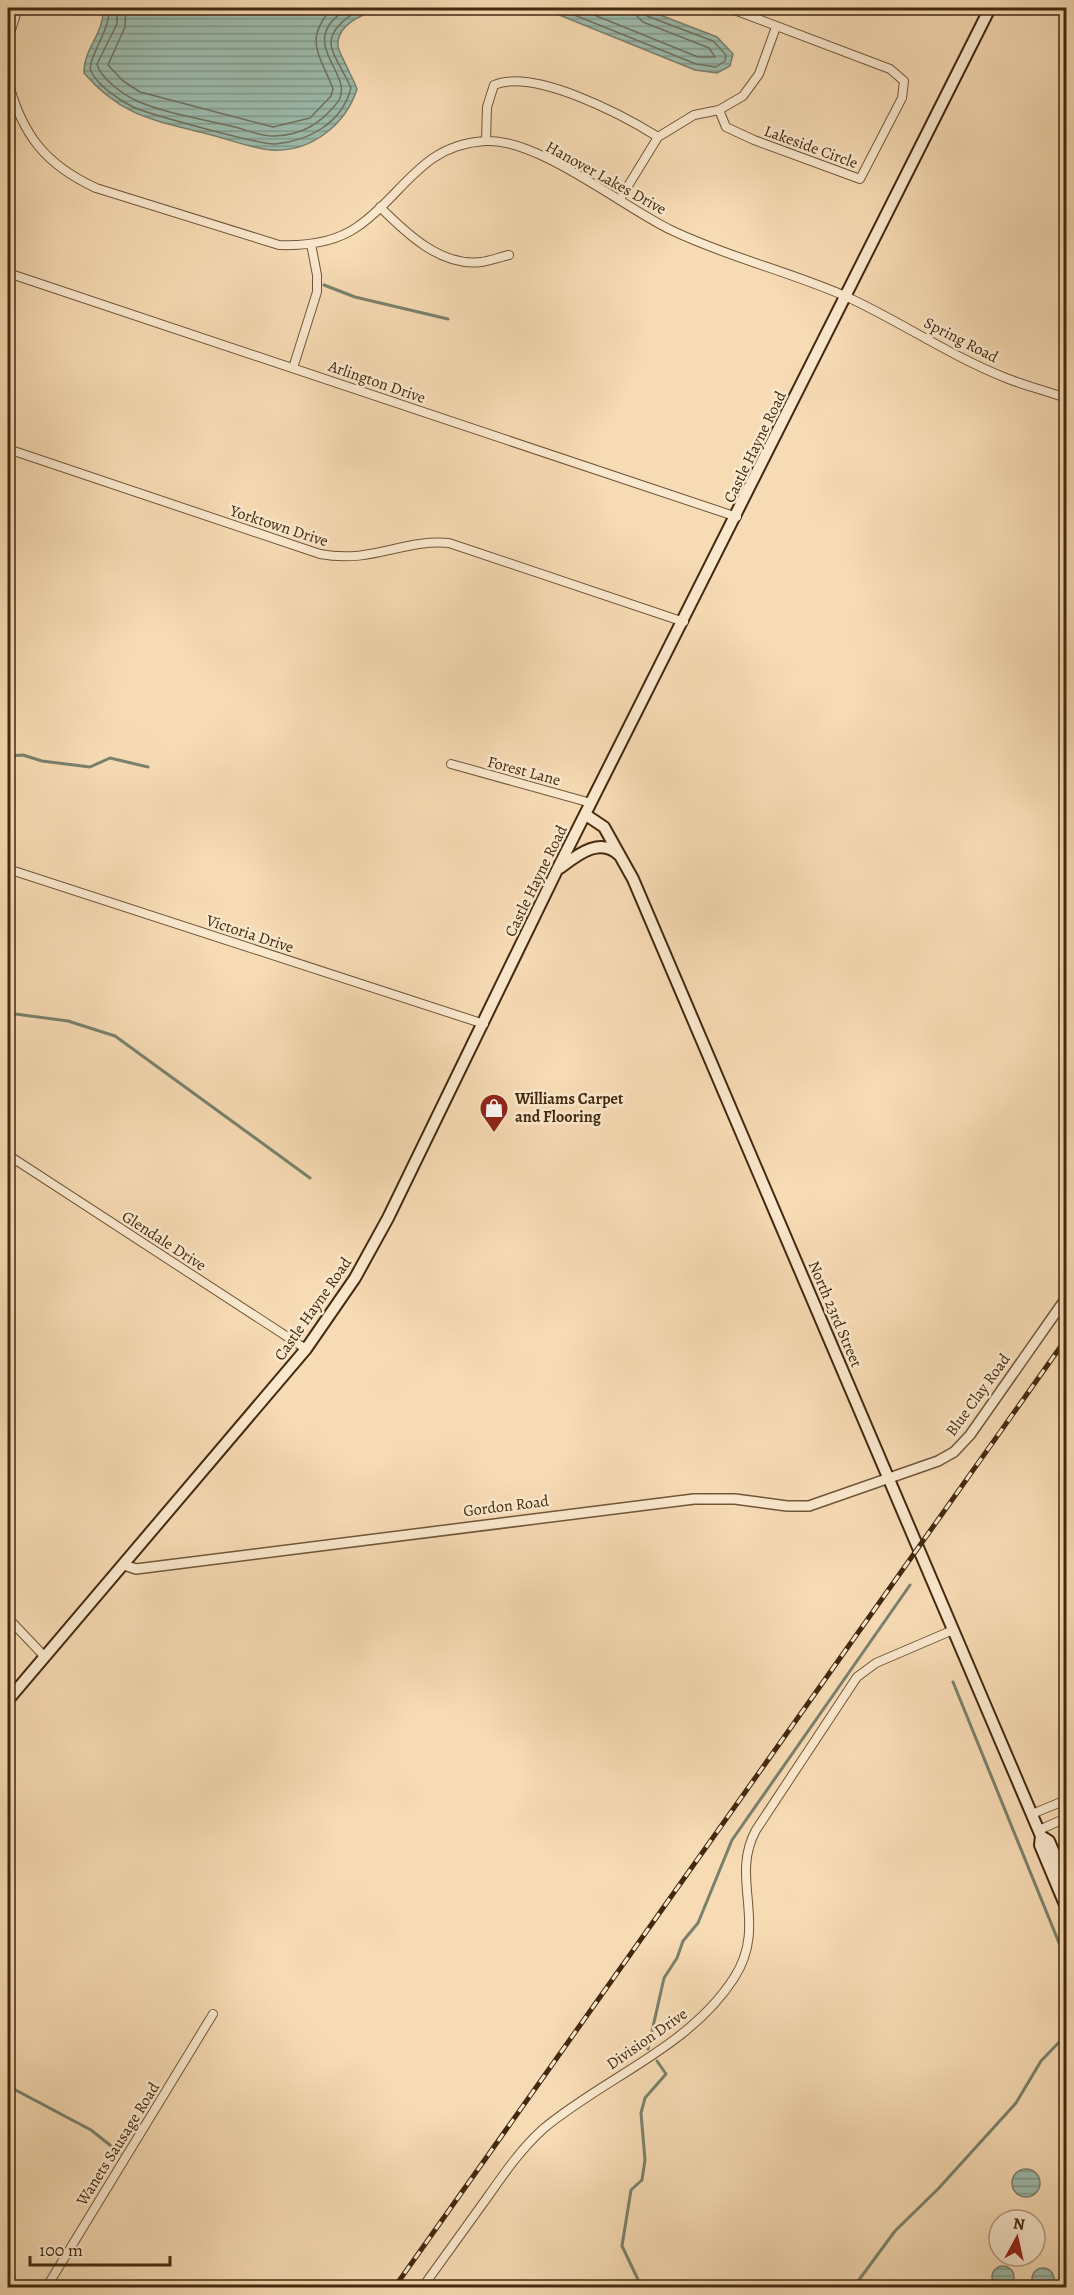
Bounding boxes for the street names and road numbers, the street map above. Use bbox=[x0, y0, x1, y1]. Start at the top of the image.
street label: Lakeside Circle bbox=[761, 120, 861, 174]
street label: Hanover Lakes Drive bbox=[542, 136, 670, 220]
street label: Spring Road bbox=[920, 312, 1002, 368]
street label: Arlington Drive bbox=[325, 355, 429, 409]
street label: Castle Hayne Road bbox=[718, 387, 792, 507]
street label: Yorktown Drive bbox=[226, 499, 331, 552]
street label: Forest Lane bbox=[485, 751, 563, 791]
street label: Castle Hayne Road bbox=[499, 821, 573, 941]
street label: Victoria Drive bbox=[202, 909, 297, 959]
street label: Glendale Drive bbox=[118, 1205, 210, 1277]
street label: Castle Hayne Road bbox=[269, 1252, 357, 1365]
street label: North 23rd Street bbox=[803, 1257, 867, 1371]
street label: Blue Clay Road bbox=[941, 1349, 1016, 1441]
street label: Gordon Road bbox=[462, 1490, 550, 1522]
street label: Division Drive bbox=[602, 2003, 692, 2075]
street label: Wanets Sausage Road bbox=[71, 2078, 165, 2211]

